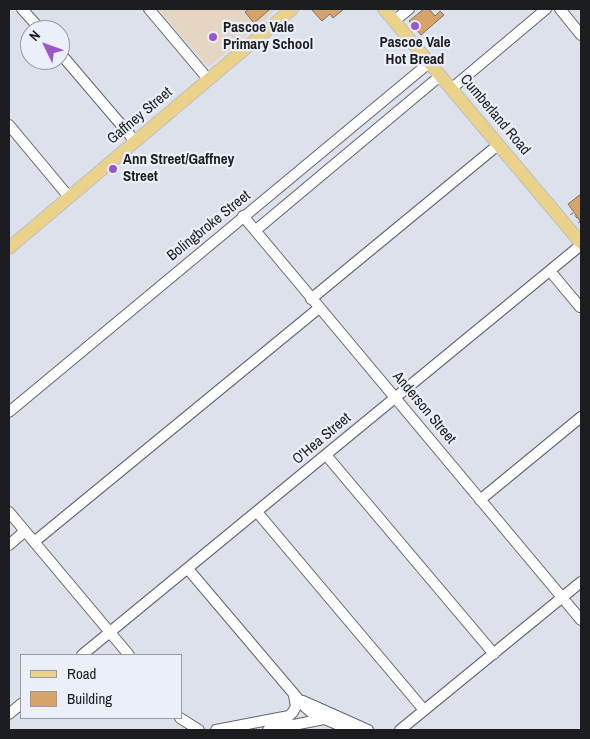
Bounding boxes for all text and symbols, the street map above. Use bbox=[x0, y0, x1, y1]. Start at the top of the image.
place label: Pascoe Vale Primary School bbox=[223, 19, 313, 54]
north arrow bbox=[20, 20, 70, 70]
marker: Pascoe Vale Hot Bread bbox=[409, 20, 421, 32]
text: N bbox=[25, 27, 44, 45]
marker: Pascoe Vale Primary School bbox=[207, 31, 219, 43]
place label: Pascoe Vale Hot Bread bbox=[379, 34, 451, 69]
street label: Cumberland Road bbox=[456, 71, 534, 159]
street label: Gaffney Street bbox=[104, 84, 176, 148]
place label: Ann Street/Gaffney Street bbox=[123, 151, 234, 186]
marker: Ann Street/Gaffney Street bbox=[107, 163, 119, 175]
street label: Bolingbroke Street bbox=[164, 187, 254, 265]
street label: Anderson Street bbox=[389, 368, 459, 448]
street label: O'Hea Street bbox=[289, 409, 355, 469]
legend bbox=[20, 654, 182, 719]
text: Road bbox=[67, 663, 96, 684]
text: Building bbox=[67, 688, 112, 709]

